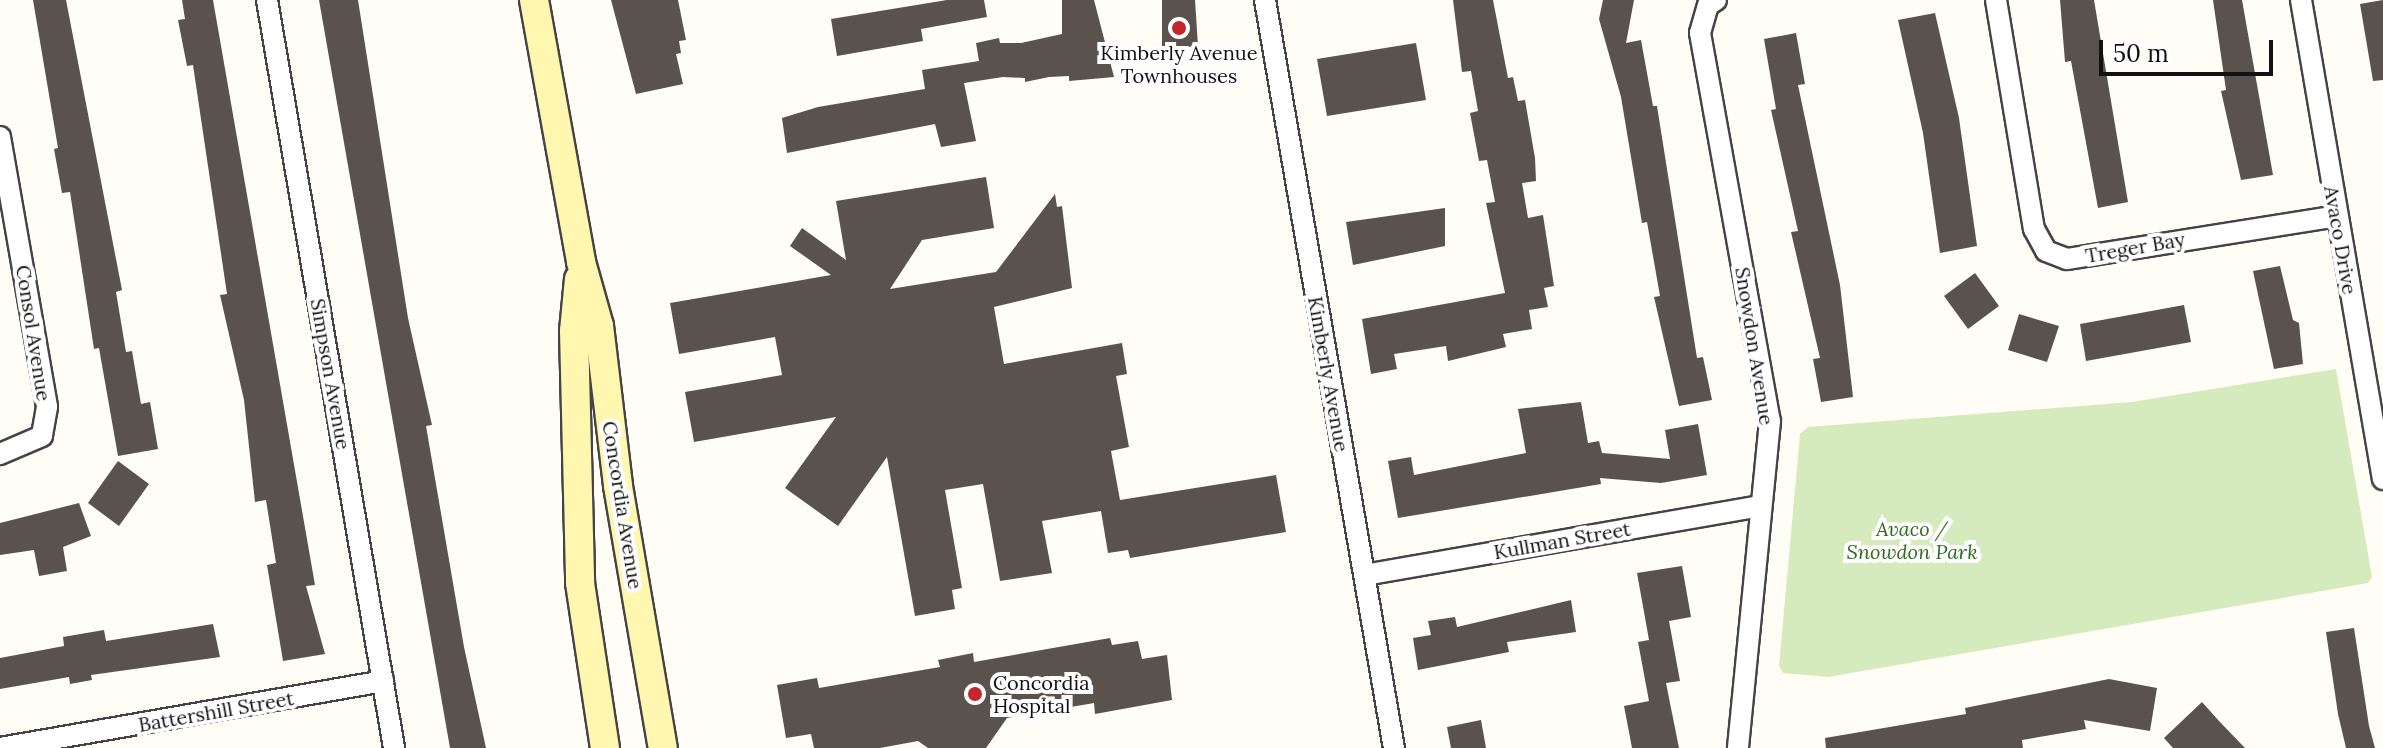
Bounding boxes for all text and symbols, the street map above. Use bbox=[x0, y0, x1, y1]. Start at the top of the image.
marker: Kimberly Avenue Townhouses bbox=[1170, 19, 1188, 37]
scale bar bbox=[2103, 24, 2277, 74]
text: 50 m bbox=[2113, 38, 2169, 69]
place label: Kimberly Avenue Townhouses bbox=[1100, 40, 1258, 87]
street label: Avaco Drive bbox=[2320, 184, 2362, 296]
street label: Treger Bay bbox=[2083, 226, 2187, 268]
street label: Consol Avenue bbox=[11, 263, 57, 403]
street label: Snowdon Avenue bbox=[1731, 265, 1779, 427]
street label: Kimberly Avenue bbox=[1304, 294, 1354, 454]
street label: Simpson Avenue bbox=[306, 297, 356, 451]
street label: Concordia Avenue bbox=[598, 419, 648, 591]
street label: Kullman Street bbox=[1492, 516, 1632, 564]
park label: Avaco / Snowdon Park bbox=[1846, 517, 1978, 564]
place label: Concordia Hospital bbox=[993, 670, 1089, 717]
marker: Concordia Hospital bbox=[964, 683, 986, 705]
street label: Battershill Street bbox=[136, 686, 296, 736]

